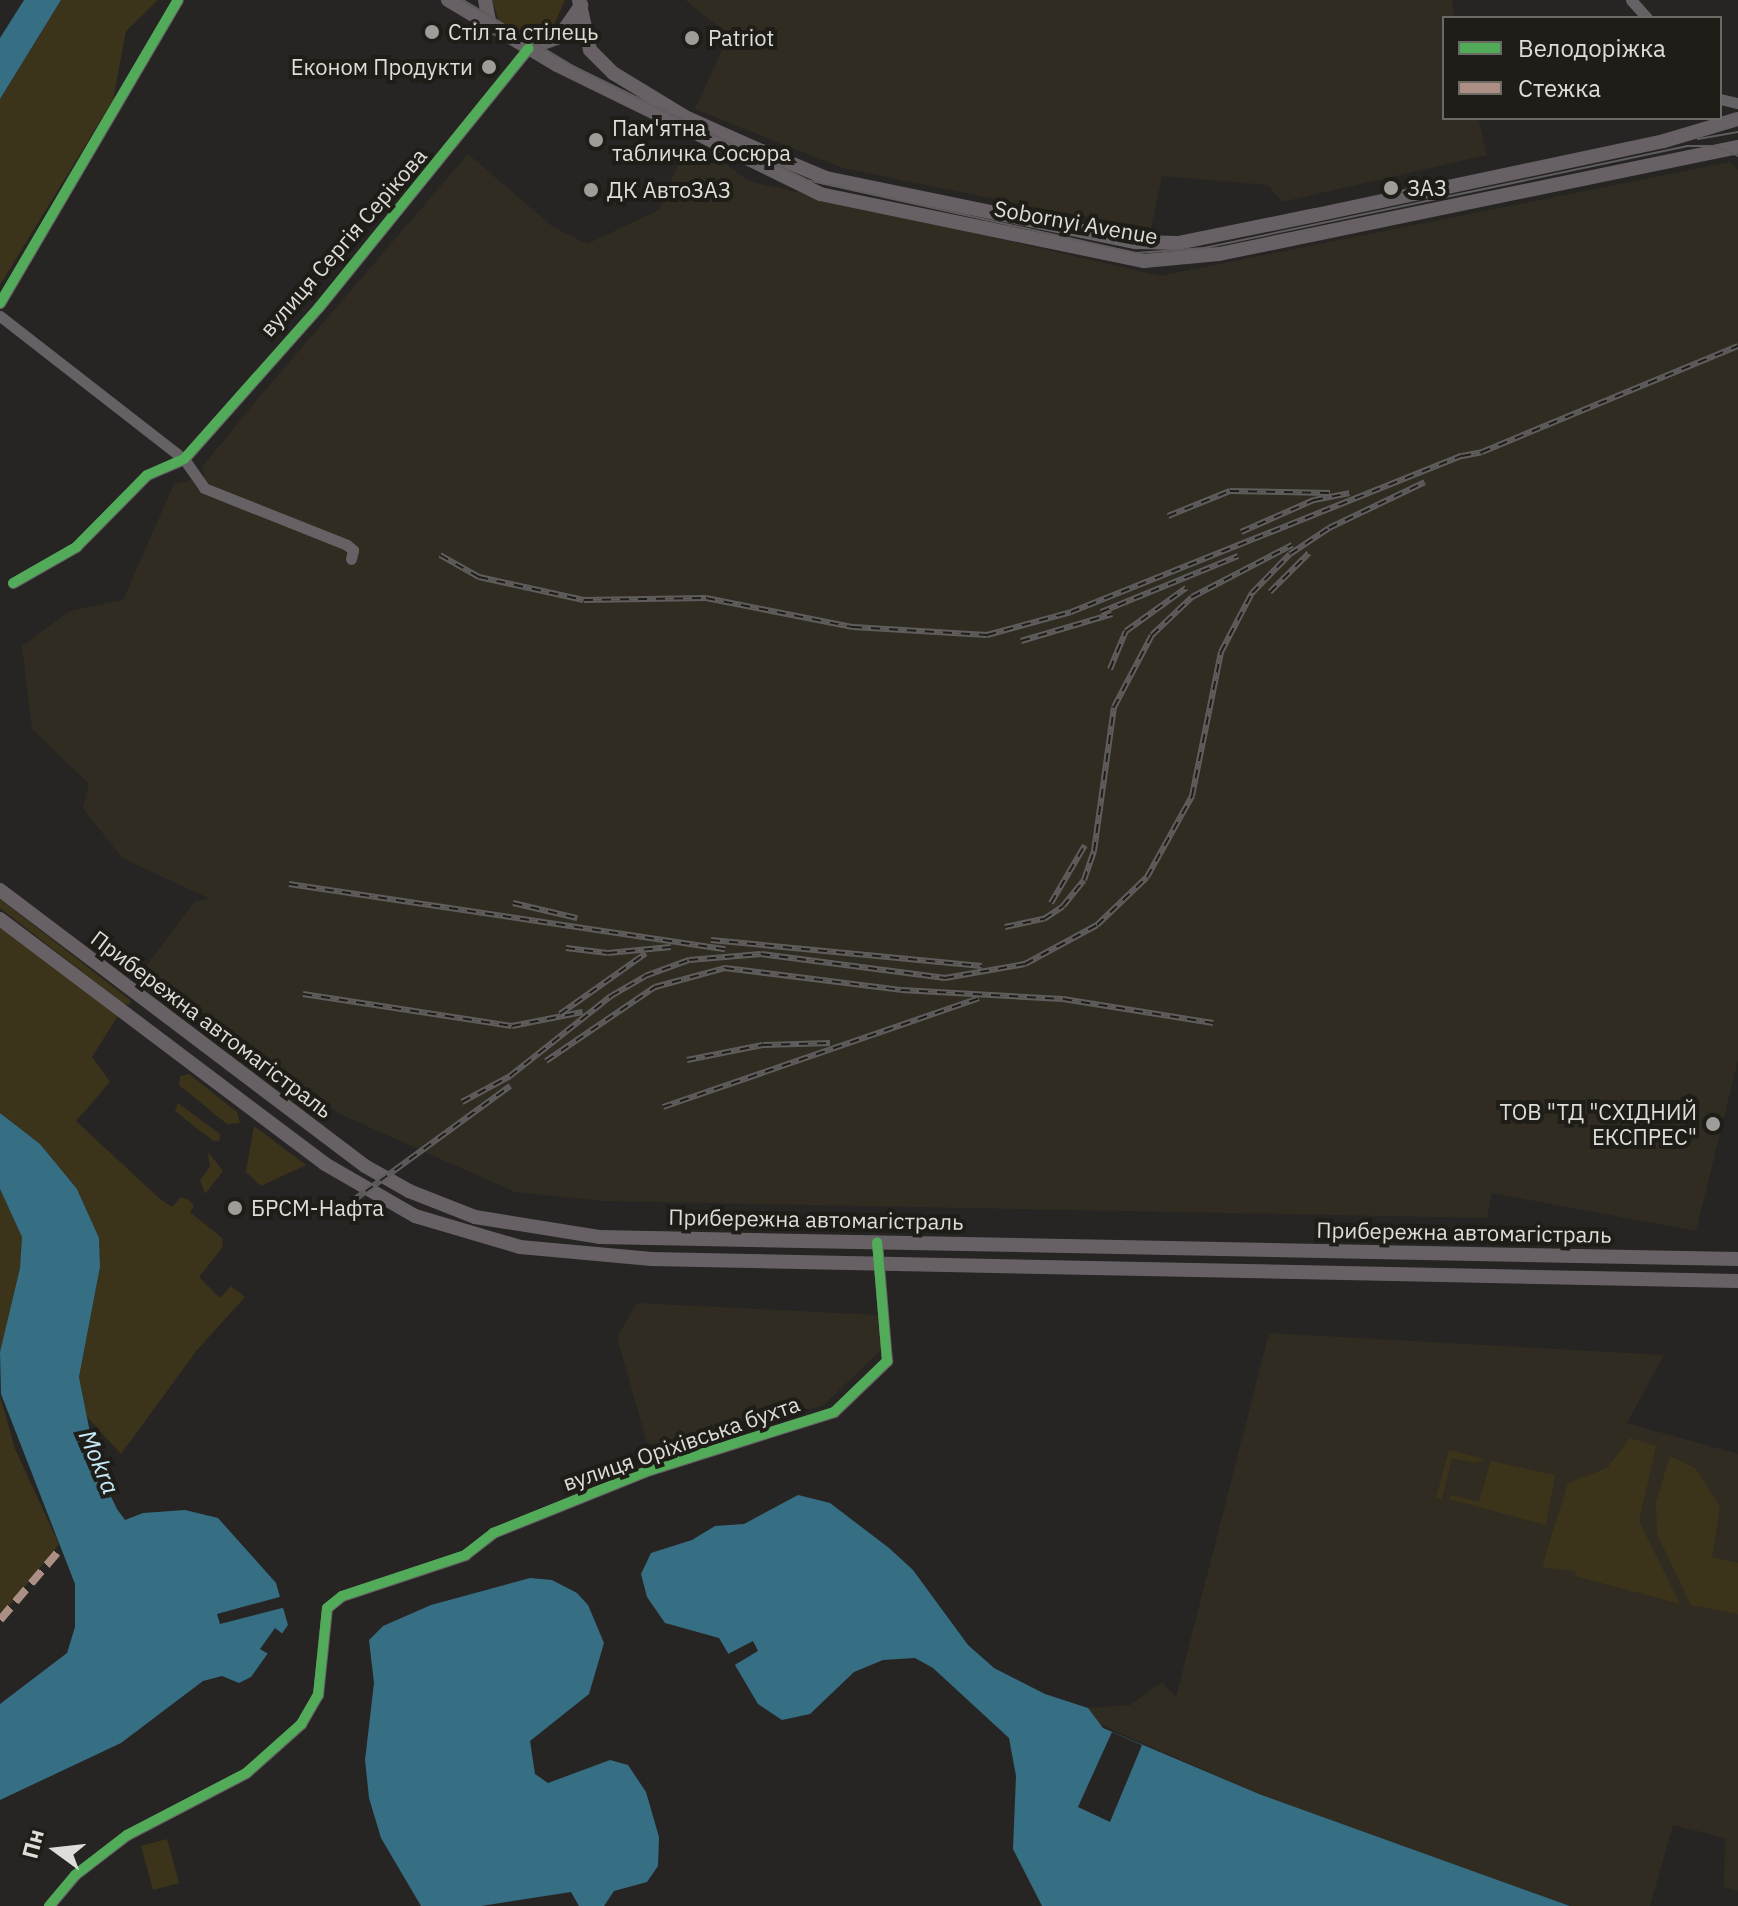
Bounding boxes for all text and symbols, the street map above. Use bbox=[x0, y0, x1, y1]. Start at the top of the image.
legend bbox=[1442, 16, 1722, 120]
place label: Стіл та стілець bbox=[448, 19, 598, 45]
marker: Стіл та стілець bbox=[423, 23, 441, 41]
place label: Patriot bbox=[708, 25, 774, 51]
marker: Patriot bbox=[683, 29, 701, 47]
text: Велодоріжка bbox=[1518, 32, 1666, 64]
place label: Економ Продукти bbox=[291, 54, 473, 80]
marker: Економ Продукти bbox=[480, 58, 498, 76]
text: Стежка bbox=[1518, 72, 1601, 104]
place label: Пам'ятна табличка Сосюра bbox=[612, 114, 791, 166]
marker: Пам'ятна табличка Сосюра bbox=[587, 131, 605, 149]
street label: вулиця Сергія Серікова bbox=[254, 142, 432, 342]
place label: ЗАЗ bbox=[1407, 175, 1447, 201]
place label: ДК АвтоЗАЗ bbox=[607, 177, 731, 203]
marker: ЗАЗ bbox=[1382, 179, 1400, 197]
marker: ДК АвтоЗАЗ bbox=[582, 181, 600, 199]
street label: Sobornyi Avenue bbox=[992, 195, 1160, 249]
street label: Прибережна автомагістраль bbox=[86, 925, 338, 1123]
place label: ТОВ "ТД "СХІДНИЙ ЕКСПРЕС" bbox=[1500, 1098, 1697, 1150]
marker: ТОВ "ТД "СХІДНИЙ ЕКСПРЕС" bbox=[1704, 1115, 1722, 1133]
place label: БРСМ-Нафта bbox=[251, 1195, 384, 1221]
marker: БРСМ-Нафта bbox=[226, 1199, 244, 1217]
street label: Прибережна автомагістраль bbox=[668, 1203, 964, 1235]
street label: Прибережна автомагістраль bbox=[1316, 1216, 1612, 1248]
street label: вулиця Оріхівська бухта bbox=[559, 1390, 803, 1496]
water label: Mokra bbox=[73, 1426, 125, 1498]
north arrow bbox=[16, 1810, 96, 1890]
text: Пн bbox=[15, 1826, 50, 1861]

